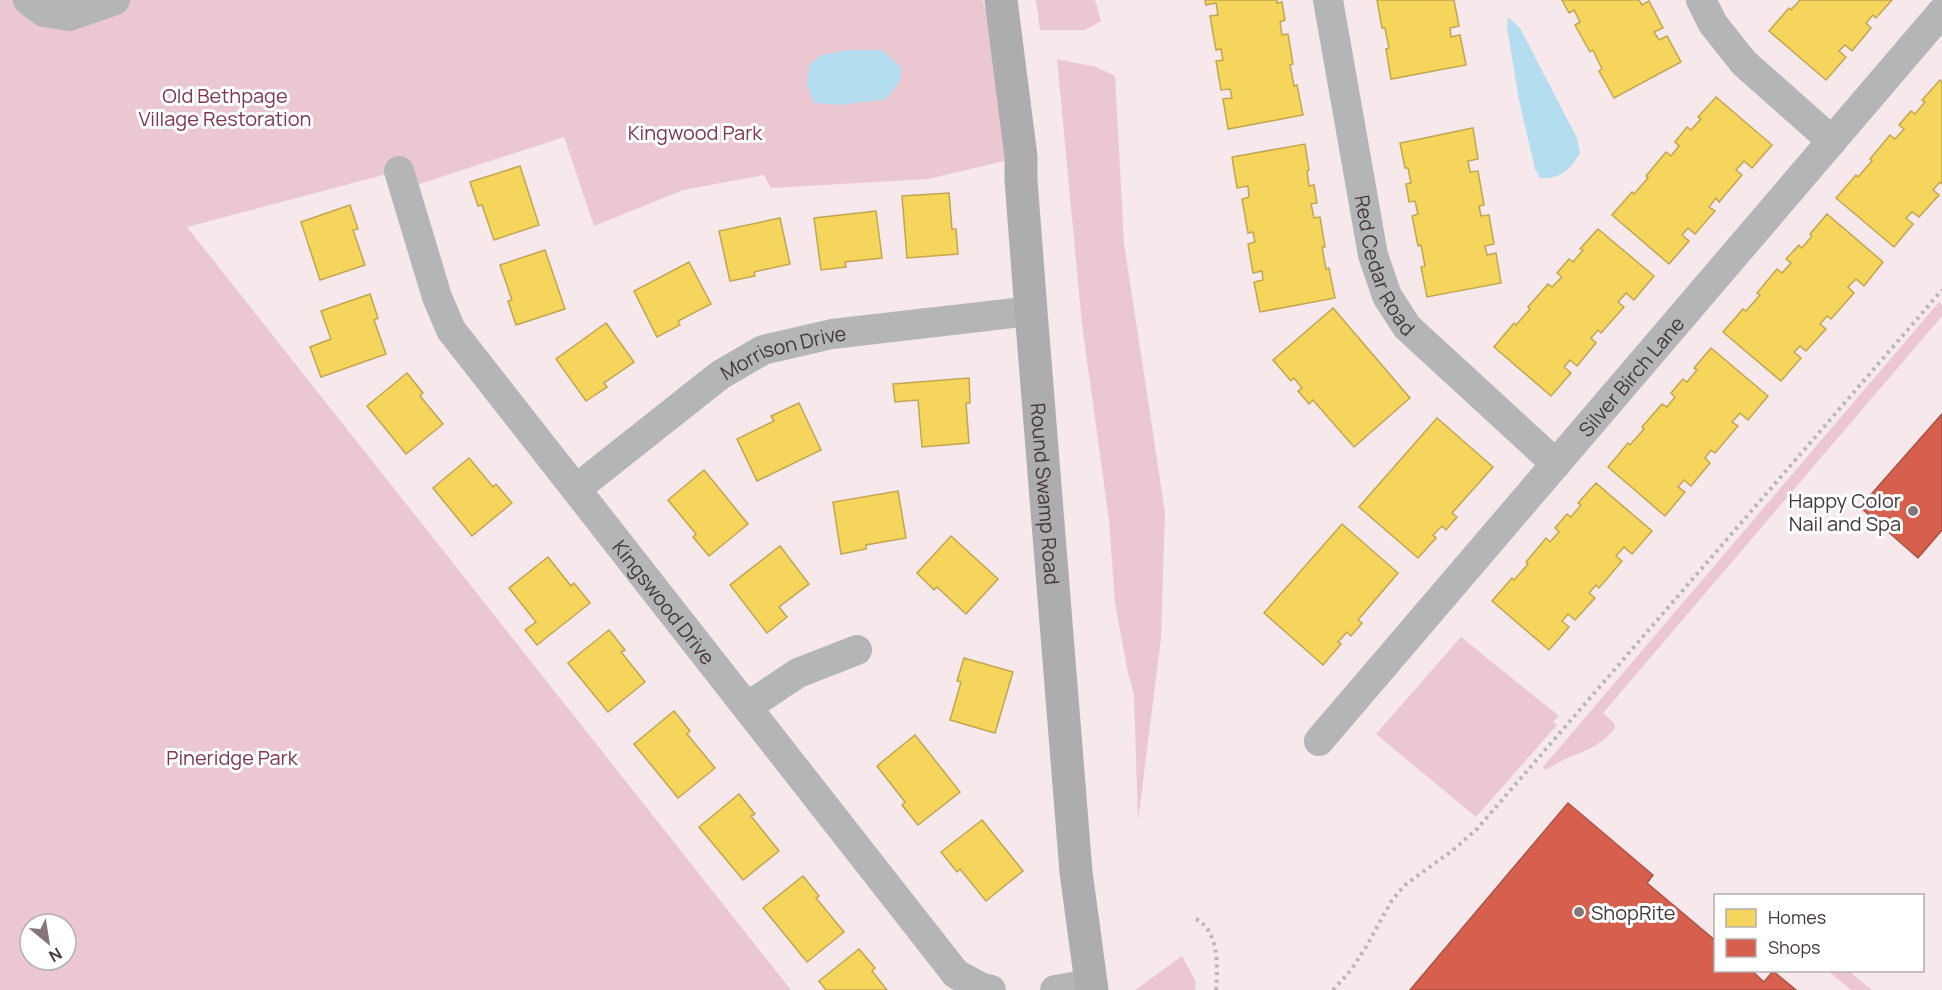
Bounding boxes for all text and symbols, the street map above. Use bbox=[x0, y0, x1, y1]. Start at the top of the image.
park label: Old Bethpage Village Restoration bbox=[139, 82, 311, 132]
park label: Kingwood Park bbox=[628, 119, 763, 146]
street label: Red Cedar Road bbox=[1349, 193, 1421, 342]
street label: Silver Birch Lane bbox=[1572, 310, 1690, 442]
street label: Morrison Drive bbox=[715, 319, 848, 386]
street label: Round Swamp Road bbox=[1025, 402, 1066, 586]
place label: Happy Color Nail and Spa bbox=[1789, 487, 1901, 537]
marker: Happy Color Nail and Spa bbox=[1906, 504, 1920, 518]
street label: Kingswood Drive bbox=[607, 534, 722, 670]
park label: Pineridge Park bbox=[166, 744, 299, 771]
legend bbox=[1714, 894, 1924, 972]
place label: ShopRite bbox=[1591, 899, 1675, 926]
marker: ShopRite bbox=[1572, 905, 1586, 919]
text: Homes bbox=[1768, 905, 1826, 929]
north arrow bbox=[18, 912, 78, 972]
text: Shops bbox=[1768, 935, 1820, 959]
text: N bbox=[45, 943, 66, 967]

